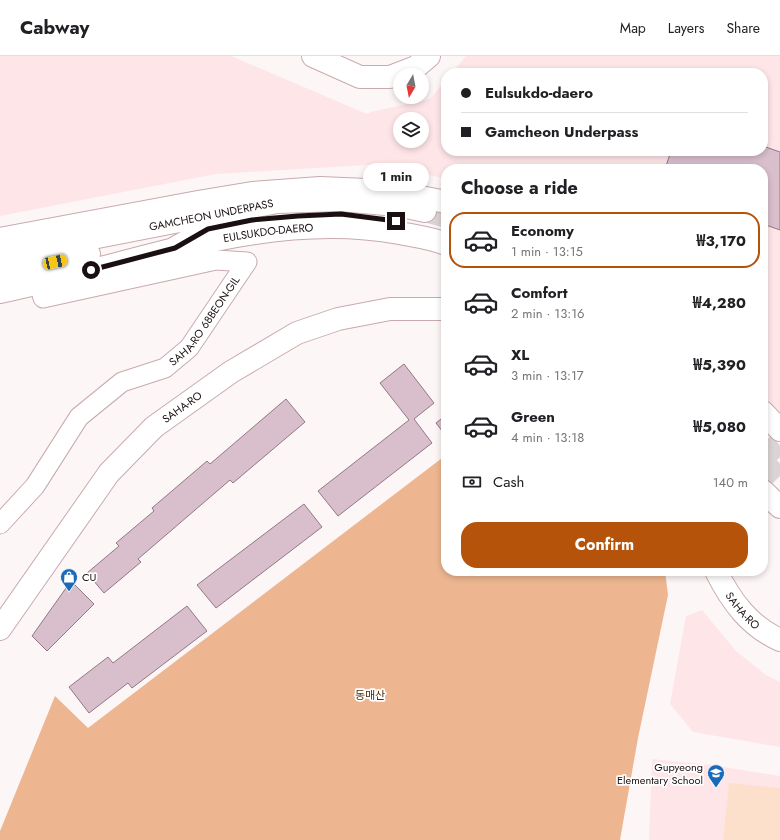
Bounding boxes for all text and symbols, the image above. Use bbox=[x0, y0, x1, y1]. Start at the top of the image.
text: Cabway bbox=[20, 14, 90, 41]
text: Map bbox=[620, 18, 646, 38]
text: Layers bbox=[668, 18, 704, 38]
text: Share bbox=[726, 18, 760, 38]
north arrow bbox=[393, 68, 429, 104]
map controls bbox=[393, 68, 429, 148]
text: Eulsukdo-daero bbox=[485, 82, 593, 104]
button: layers bbox=[393, 112, 429, 148]
text: Gamcheon Underpass bbox=[485, 121, 638, 143]
callout: 1 min bbox=[363, 163, 429, 191]
text: 1 min bbox=[380, 167, 412, 186]
text: Choose a ride bbox=[461, 175, 578, 201]
street label: GAMCHEON UNDERPASS bbox=[148, 195, 275, 235]
route end bbox=[387, 212, 405, 230]
street label: EULSUKDO-DAERO bbox=[222, 219, 314, 246]
text: Economy bbox=[511, 220, 574, 242]
icon: car bbox=[463, 222, 499, 258]
text: ₩3,170 bbox=[697, 230, 746, 252]
text: 1 min · 13:15 bbox=[511, 242, 583, 261]
car bbox=[42, 254, 68, 270]
route start bbox=[82, 261, 100, 279]
street label: SAHA-RO 68BEON-GIL bbox=[165, 273, 243, 370]
text: Comfort bbox=[511, 282, 568, 304]
icon: car bbox=[463, 284, 499, 320]
text: ₩4,280 bbox=[693, 292, 746, 314]
text: 2 min · 13:16 bbox=[511, 304, 585, 323]
text: XL bbox=[511, 344, 529, 366]
icon: car bbox=[463, 346, 499, 382]
text: ₩5,390 bbox=[693, 354, 746, 376]
text: 3 min · 13:17 bbox=[511, 366, 584, 385]
street label: SAHA-RO bbox=[159, 387, 205, 427]
text: Green bbox=[511, 406, 555, 428]
icon: car bbox=[463, 408, 499, 444]
text: ₩5,080 bbox=[693, 416, 746, 438]
text: 4 min · 13:18 bbox=[511, 428, 584, 447]
icon: cash bbox=[461, 471, 483, 493]
text: Cash bbox=[493, 471, 524, 493]
text: 140 m bbox=[713, 473, 748, 492]
button: Confirm bbox=[461, 522, 748, 568]
shop icon: CU bbox=[59, 567, 79, 592]
place label: CU bbox=[82, 569, 97, 585]
street label: SAHA-RO bbox=[722, 589, 764, 633]
park label: 동매산 bbox=[355, 687, 385, 703]
place label: Gupyeong Elementary School bbox=[617, 759, 703, 788]
school or university icon: Gupyeong Elementary School bbox=[706, 763, 726, 788]

